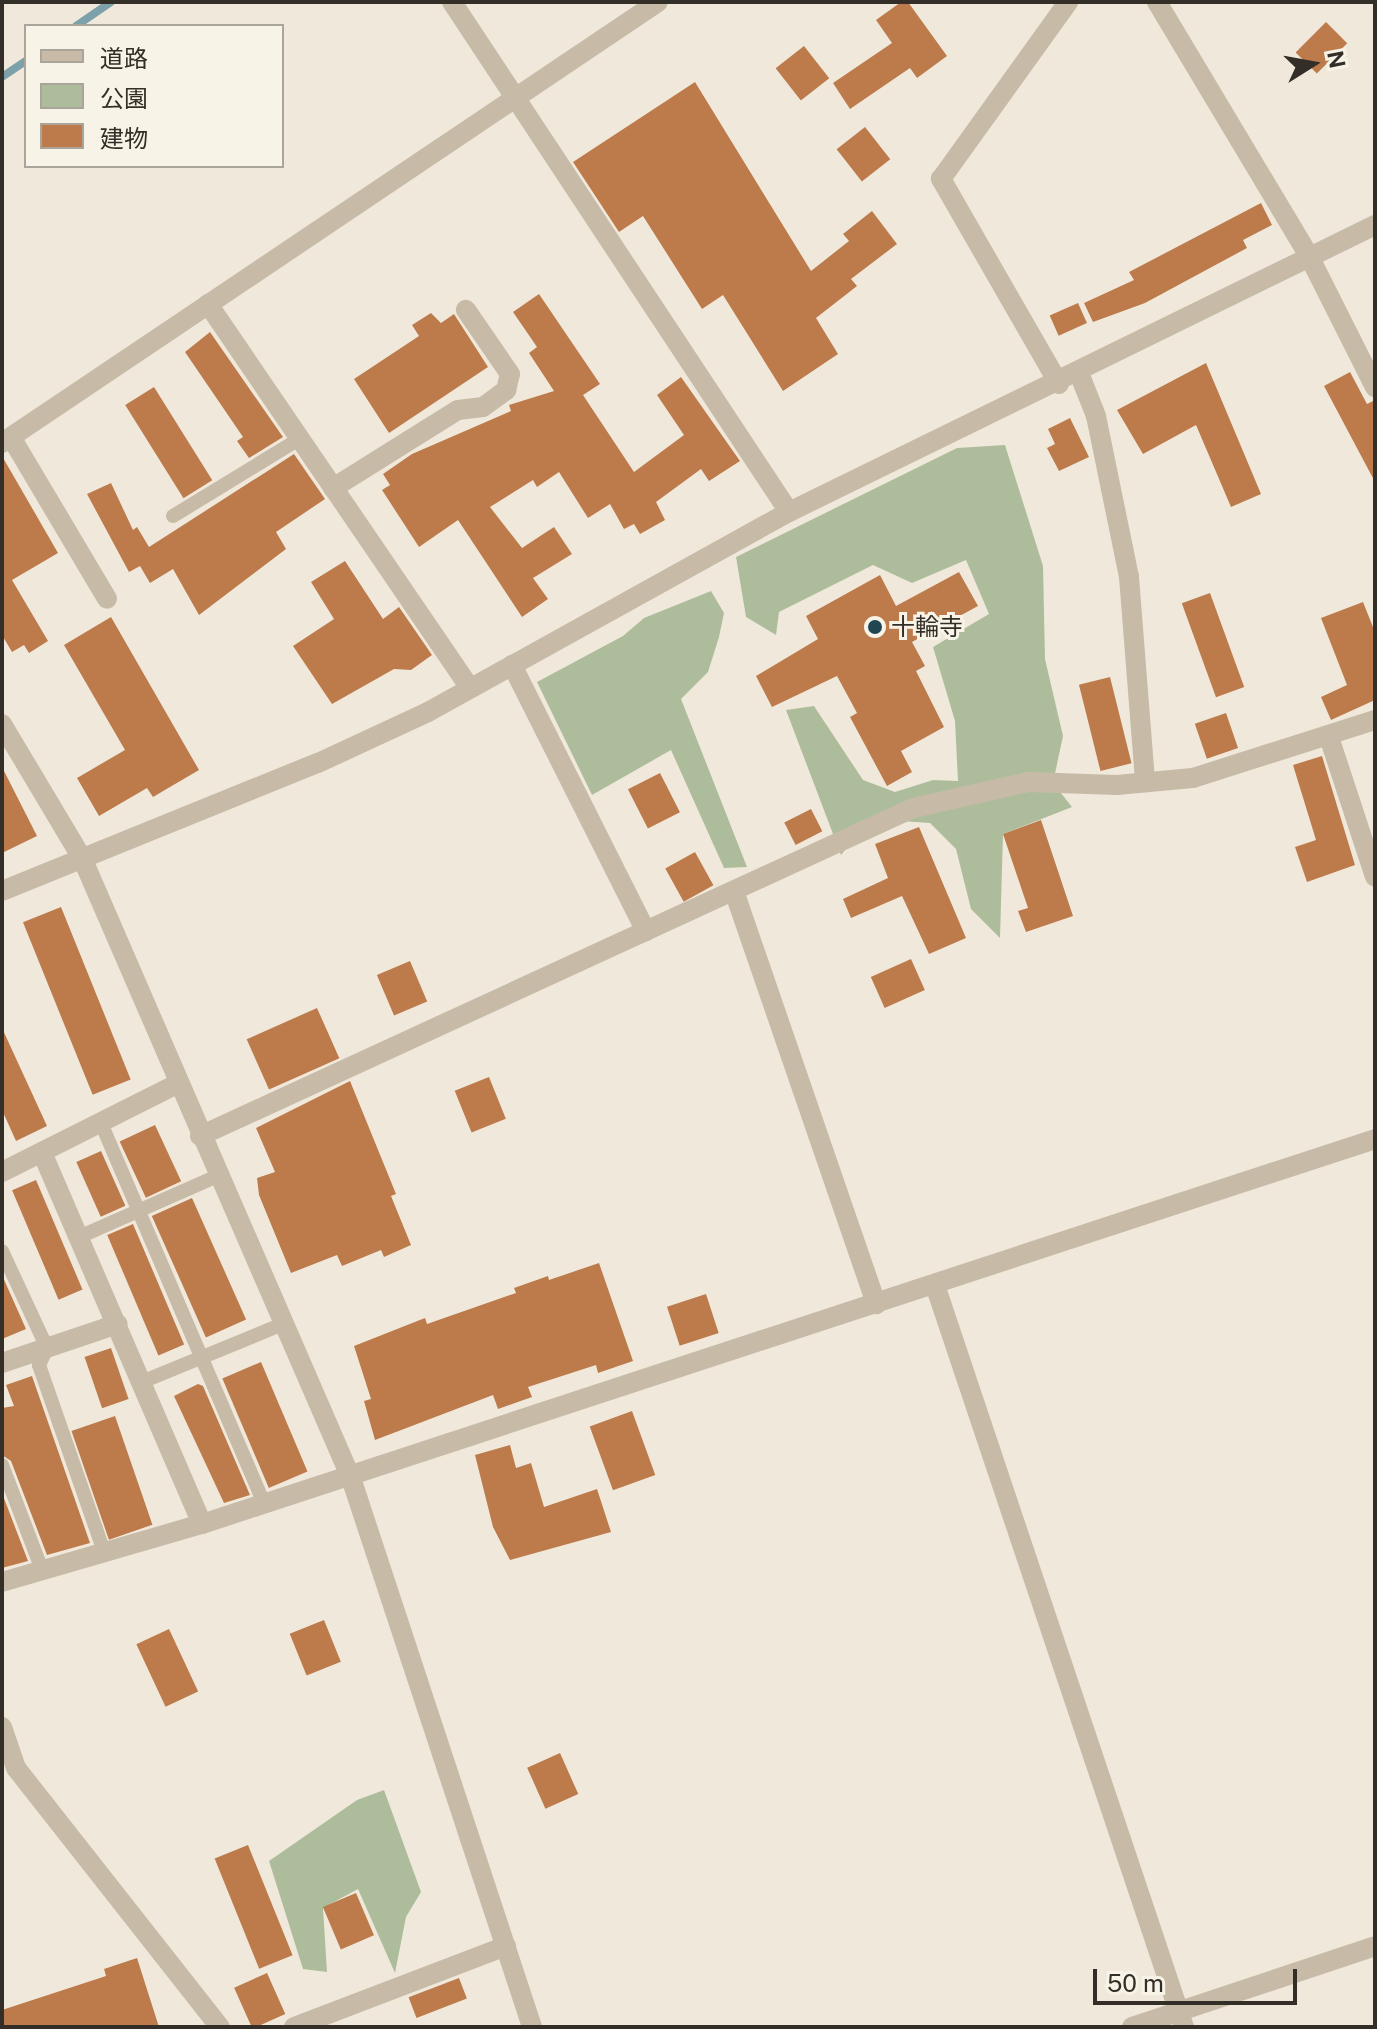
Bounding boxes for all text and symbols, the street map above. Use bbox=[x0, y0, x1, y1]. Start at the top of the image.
legend bbox=[24, 24, 284, 168]
north arrow bbox=[1273, 24, 1353, 104]
text: 道路 bbox=[100, 44, 148, 72]
text: N bbox=[1322, 48, 1351, 70]
text: 公園 bbox=[100, 84, 148, 112]
text: 建物 bbox=[100, 124, 148, 152]
place label: 十輪寺 bbox=[891, 613, 963, 641]
marker: 十輪寺 bbox=[866, 618, 884, 636]
scale bar bbox=[1097, 1953, 1301, 2003]
text: 50 m bbox=[1107, 1969, 1164, 1997]

